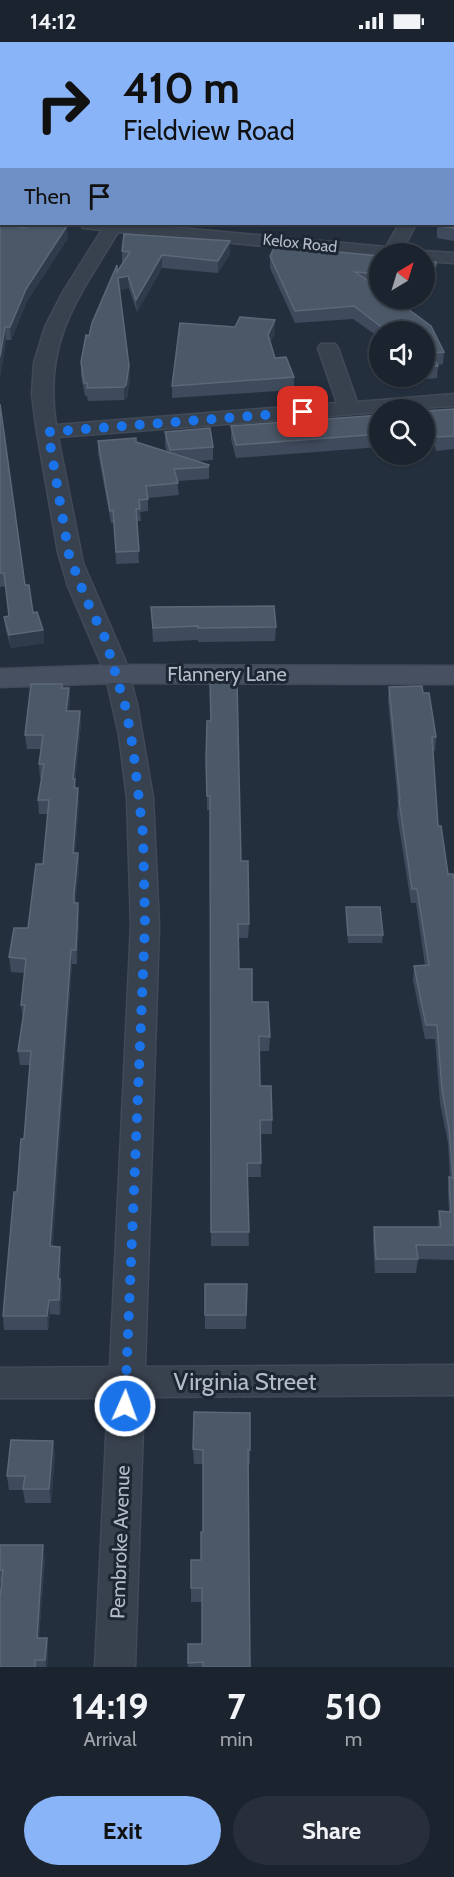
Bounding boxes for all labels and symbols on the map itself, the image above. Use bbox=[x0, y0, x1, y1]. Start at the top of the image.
street label: Kelox Road bbox=[262, 230, 338, 256]
north arrow bbox=[369, 243, 435, 309]
pin bbox=[277, 386, 328, 437]
street label: Flannery Lane bbox=[167, 662, 287, 686]
street label: Virginia Street bbox=[174, 1367, 316, 1396]
position arrow bbox=[93, 1374, 157, 1438]
street label: Pembroke Avenue bbox=[105, 1465, 135, 1619]

